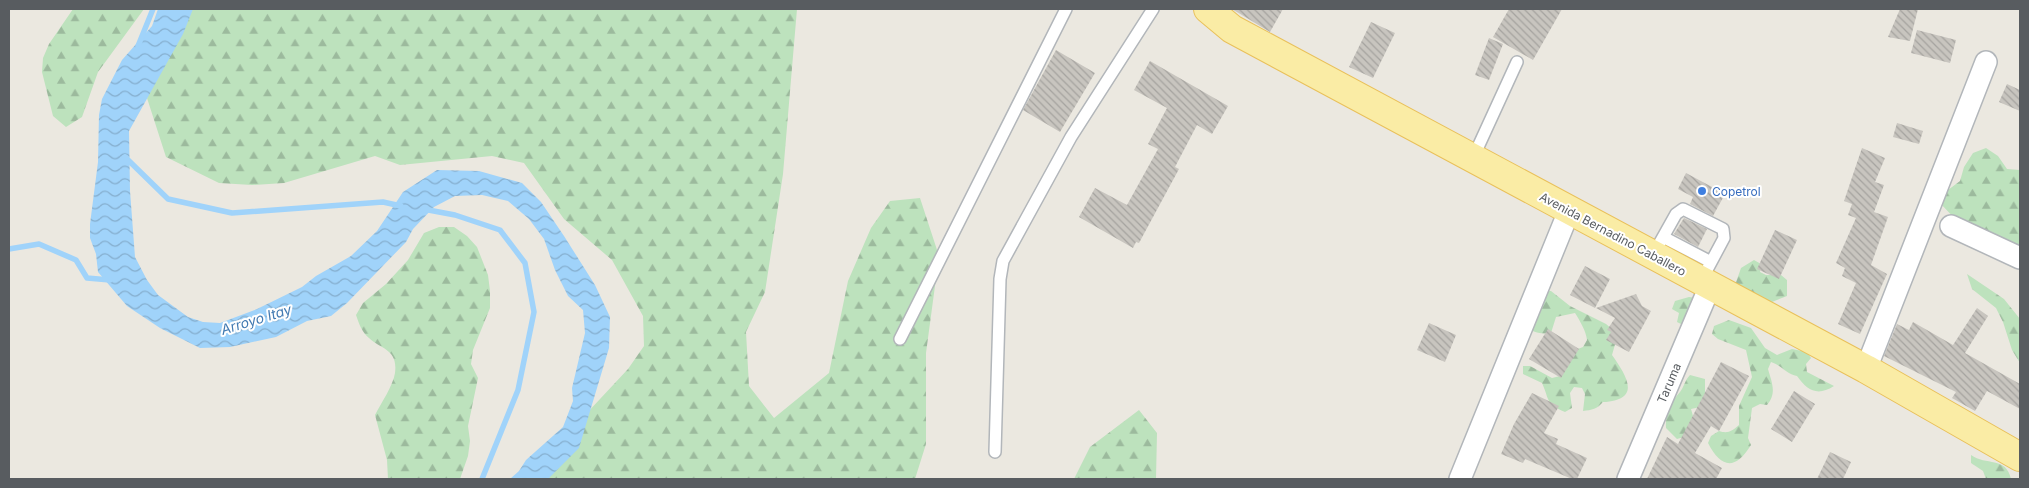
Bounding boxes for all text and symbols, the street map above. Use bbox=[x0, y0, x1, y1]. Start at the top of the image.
place label: Copetrol bbox=[1712, 184, 1761, 199]
marker: Copetrol bbox=[1696, 185, 1708, 197]
street label: Avenida Bernadino Caballero bbox=[1537, 189, 1689, 279]
water label: Arroyo Itay bbox=[218, 300, 294, 338]
street label: Taruma bbox=[1654, 361, 1684, 405]

